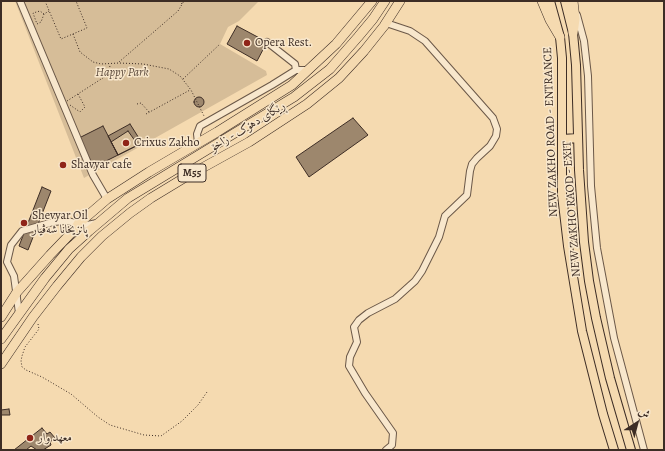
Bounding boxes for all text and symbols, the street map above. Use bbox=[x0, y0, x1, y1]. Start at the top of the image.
place label: Opera Rest. bbox=[255, 36, 312, 50]
marker: Opera Rest. bbox=[242, 38, 252, 48]
street label: NEW ZAKHO ROAD - ENTRANCE bbox=[541, 47, 561, 217]
park label: Happy Park bbox=[95, 66, 149, 80]
street label: ڕێگای دهۆک - زاخۆ bbox=[208, 99, 288, 155]
place label: Crixus Zakho bbox=[134, 136, 199, 150]
marker: Crixus Zakho bbox=[121, 138, 131, 148]
street label: NEW ZAKHO RAOD - EXIT bbox=[560, 141, 584, 277]
place label: Shavyar cafe bbox=[71, 158, 132, 172]
marker: Shavyar cafe bbox=[58, 160, 68, 170]
road number: M55 bbox=[178, 164, 206, 182]
place label: Shevyar Oil پانزيخانا شەڤيار bbox=[32, 209, 88, 237]
marker: Shevyar Oil پانزيخانا شەڤيار bbox=[19, 218, 29, 228]
north arrow bbox=[617, 403, 657, 443]
text: ش bbox=[636, 404, 653, 422]
place label: معهد وار bbox=[38, 431, 72, 445]
marker: معهد وار bbox=[25, 433, 35, 443]

